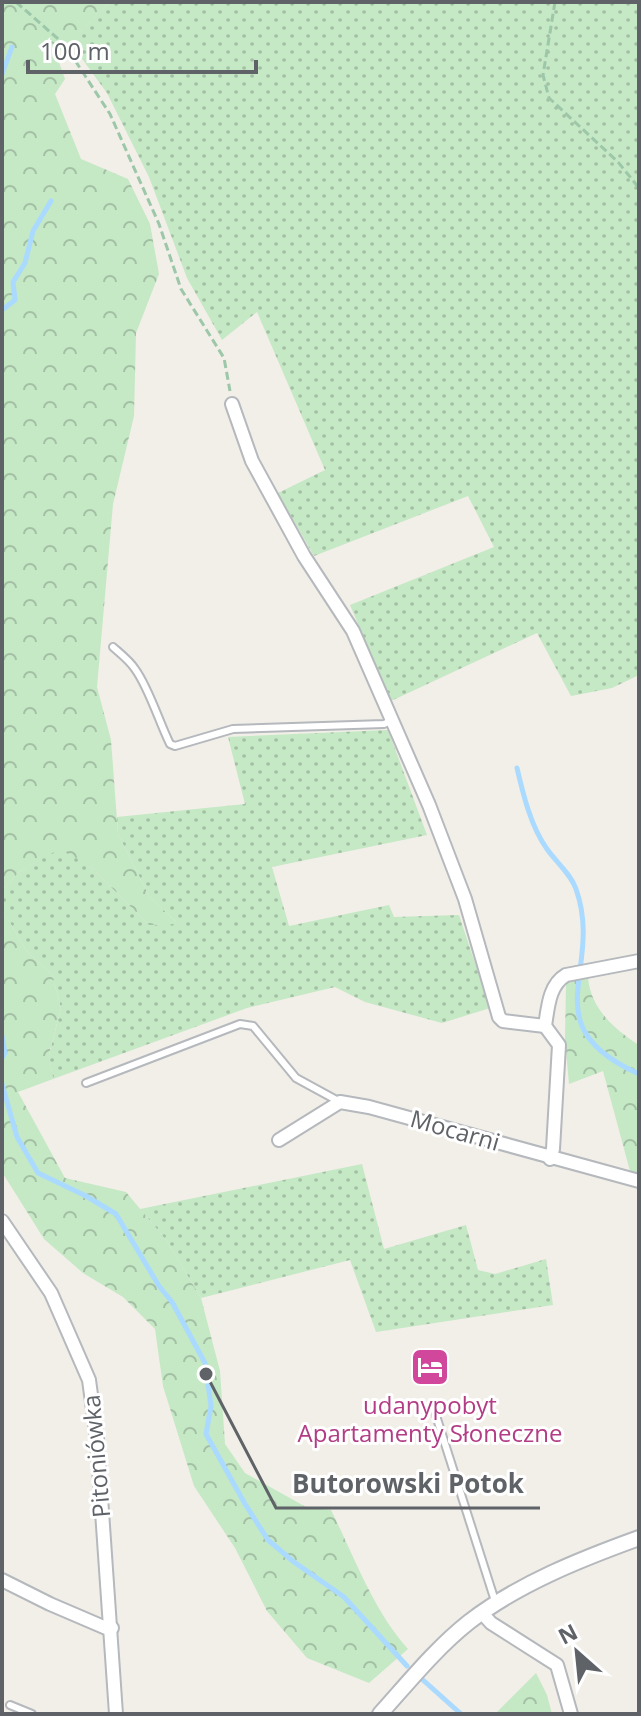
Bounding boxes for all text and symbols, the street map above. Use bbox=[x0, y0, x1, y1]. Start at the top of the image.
scale bar bbox=[28, 24, 256, 74]
text: 100 m bbox=[40, 34, 110, 67]
street label: Mocarni bbox=[407, 1101, 504, 1158]
hotel icon: udanypobyt Apartamenty Słoneczne bbox=[409, 1346, 451, 1388]
place label: udanypobyt Apartamenty Słoneczne bbox=[298, 1388, 562, 1449]
street label: Pitoniówka bbox=[74, 1393, 117, 1519]
callout: Butorowski Potok bbox=[276, 1458, 540, 1508]
text: Butorowski Potok bbox=[292, 1465, 525, 1501]
north arrow bbox=[537, 1612, 617, 1692]
text: N bbox=[553, 1616, 582, 1651]

